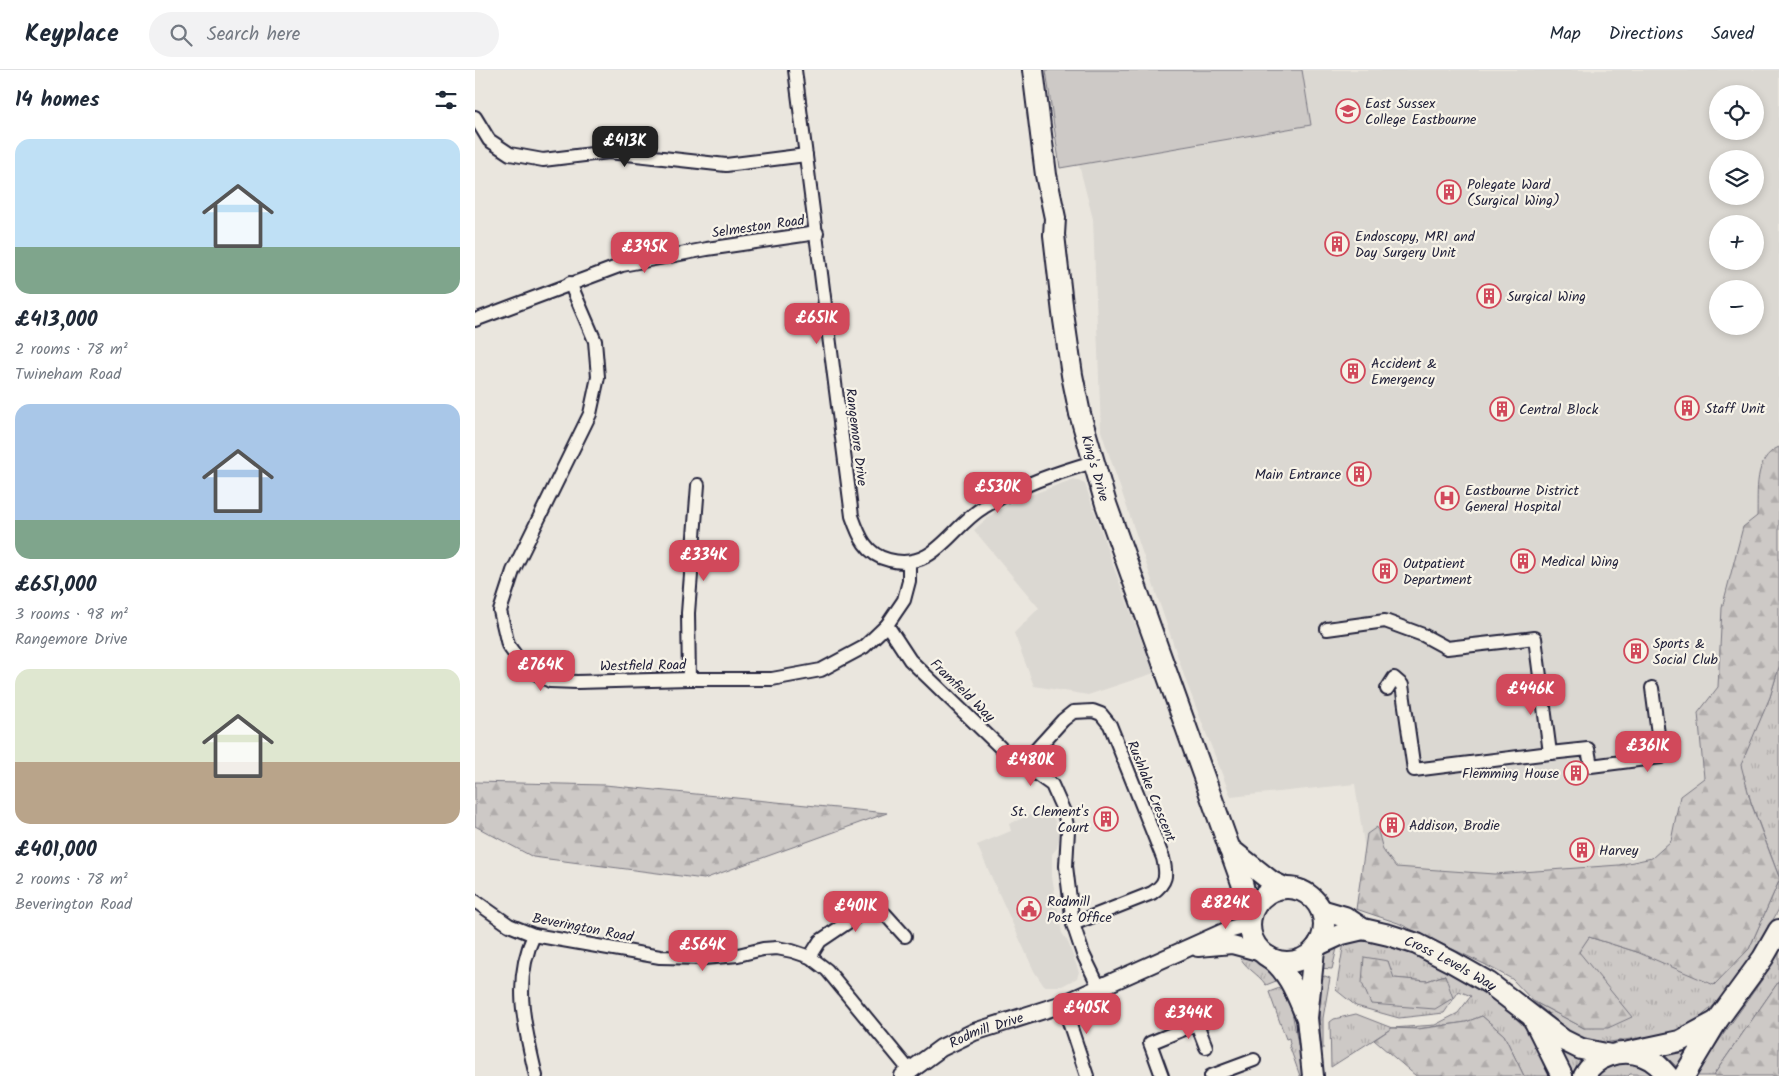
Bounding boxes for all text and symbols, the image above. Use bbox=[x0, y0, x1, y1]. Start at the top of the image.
search box bbox=[149, 12, 499, 57]
text: Keyplace bbox=[25, 15, 119, 54]
text: Search here bbox=[207, 20, 300, 50]
text: Map bbox=[1549, 20, 1581, 49]
text: Directions bbox=[1609, 20, 1683, 49]
text: Saved bbox=[1711, 20, 1754, 49]
icon: search bbox=[167, 21, 195, 49]
text: 14 homes bbox=[15, 84, 100, 117]
map controls bbox=[1709, 85, 1764, 335]
button: locate bbox=[1709, 85, 1764, 140]
icon: filters bbox=[432, 86, 460, 114]
place label: East Sussex College Eastbourne bbox=[1365, 93, 1477, 131]
school or university icon: East Sussex College Eastbourne bbox=[1335, 98, 1361, 124]
pin: £413K bbox=[590, 126, 660, 168]
text: £413K bbox=[603, 129, 647, 154]
button: layers bbox=[1709, 150, 1764, 205]
icon: home bbox=[193, 171, 283, 261]
place label: Polegate Ward (Surgical Wing) bbox=[1467, 174, 1560, 212]
building icon: Polegate Ward (Surgical Wing) bbox=[1436, 179, 1462, 205]
street label: Selmeston Road bbox=[710, 209, 807, 244]
button: + bbox=[1709, 215, 1764, 270]
place label: Endoscopy, MRI and Day Surgery Unit bbox=[1355, 226, 1476, 264]
building icon: Endoscopy, MRI and Day Surgery Unit bbox=[1324, 231, 1350, 257]
pin: £395K bbox=[610, 232, 680, 274]
text: £395K bbox=[622, 235, 668, 260]
button: − bbox=[1709, 280, 1764, 335]
building icon: Surgical Wing bbox=[1476, 283, 1502, 309]
place label: Surgical Wing bbox=[1507, 286, 1586, 308]
pin: £651K bbox=[782, 302, 852, 345]
text: £413,000 bbox=[15, 304, 97, 337]
text: £651K bbox=[796, 306, 838, 331]
text: 2 rooms · 78 m² bbox=[15, 337, 128, 362]
place label: Accident & Emergency bbox=[1371, 353, 1437, 391]
building icon: Accident & Emergency bbox=[1340, 358, 1366, 384]
text: Twineham Road bbox=[15, 362, 121, 387]
street label: Rangemore Drive bbox=[839, 387, 873, 488]
building icon: Staff Unit bbox=[1674, 395, 1700, 421]
building icon: Central Block bbox=[1489, 396, 1515, 422]
place label: Staff Unit bbox=[1705, 398, 1766, 420]
place label: Central Block bbox=[1519, 399, 1599, 421]
street label: King's Drive bbox=[1075, 432, 1115, 505]
icon: home bbox=[193, 436, 283, 526]
building icon: Main Entrance bbox=[1346, 461, 1372, 487]
place label: Main Entrance bbox=[1255, 464, 1342, 486]
pin: £530K bbox=[963, 472, 1033, 514]
text: £530K bbox=[975, 475, 1021, 500]
place label: Eastbourne District General Hospital bbox=[1465, 480, 1580, 518]
hospital icon: Eastbourne District General Hospital bbox=[1434, 485, 1460, 511]
pin: £334K bbox=[669, 540, 739, 582]
text: £334K bbox=[680, 543, 728, 568]
building icon: Medical Wing bbox=[1510, 548, 1536, 574]
place label: Medical Wing bbox=[1541, 551, 1619, 573]
place label: Outpatient Department bbox=[1403, 553, 1473, 591]
building icon: Outpatient Department bbox=[1372, 558, 1398, 584]
text: £651,000 bbox=[15, 569, 97, 602]
text: 3 rooms · 98 m² bbox=[15, 602, 128, 627]
text: Rangemore Drive bbox=[15, 627, 127, 652]
place label: Sports & Social Club bbox=[1653, 633, 1718, 671]
building icon: Sports & Social Club bbox=[1623, 638, 1649, 664]
pin: £764K bbox=[506, 650, 576, 692]
text: £764K bbox=[518, 653, 564, 678]
street label: Westfield Road bbox=[600, 654, 687, 678]
street label: Framfield Way bbox=[925, 654, 1000, 728]
pin: £446K bbox=[1496, 674, 1566, 716]
text: £446K bbox=[1507, 677, 1555, 702]
icon: home bbox=[193, 701, 283, 791]
pin: £361K bbox=[1613, 730, 1683, 773]
text: £361K bbox=[1626, 734, 1670, 759]
street label: Rushlake Crescent bbox=[1121, 737, 1182, 846]
pin: £480K bbox=[996, 744, 1066, 787]
text: £480K bbox=[1007, 748, 1055, 773]
building icon: Flemming House bbox=[1563, 760, 1589, 786]
place label: Flemming House bbox=[1462, 763, 1560, 785]
place label: St. Clement's Court bbox=[1011, 801, 1090, 839]
building icon: St. Clement's Court bbox=[1093, 806, 1119, 832]
building icon: Addison, Brodie bbox=[1379, 812, 1405, 838]
place label: Addison, Brodie bbox=[1409, 815, 1501, 837]
text: £401,000 bbox=[15, 834, 97, 867]
building icon: Harvey bbox=[1569, 837, 1595, 863]
place label: Harvey bbox=[1599, 840, 1639, 862]
text: 2 rooms · 78 m² bbox=[15, 867, 128, 892]
pin: £824K bbox=[1191, 888, 1261, 930]
pin: £401K bbox=[821, 890, 891, 933]
place label: Rodmill Post Office bbox=[1047, 891, 1112, 929]
text: £824K bbox=[1202, 891, 1250, 916]
text: Beverington Road bbox=[15, 892, 132, 917]
text: £401K bbox=[834, 894, 878, 919]
public building icon: Rodmill Post Office bbox=[1016, 896, 1042, 922]
street label: Beverington Road bbox=[530, 907, 636, 949]
pin: £564K bbox=[668, 930, 738, 972]
street label: Cross Levels Way bbox=[1401, 931, 1501, 997]
text: £564K bbox=[680, 933, 726, 958]
pin: £405K bbox=[1052, 992, 1122, 1035]
text: £405K bbox=[1064, 996, 1110, 1021]
pin: £344K bbox=[1154, 998, 1224, 1040]
text: £344K bbox=[1165, 1001, 1213, 1026]
street label: Rodmill Drive bbox=[946, 1007, 1027, 1054]

